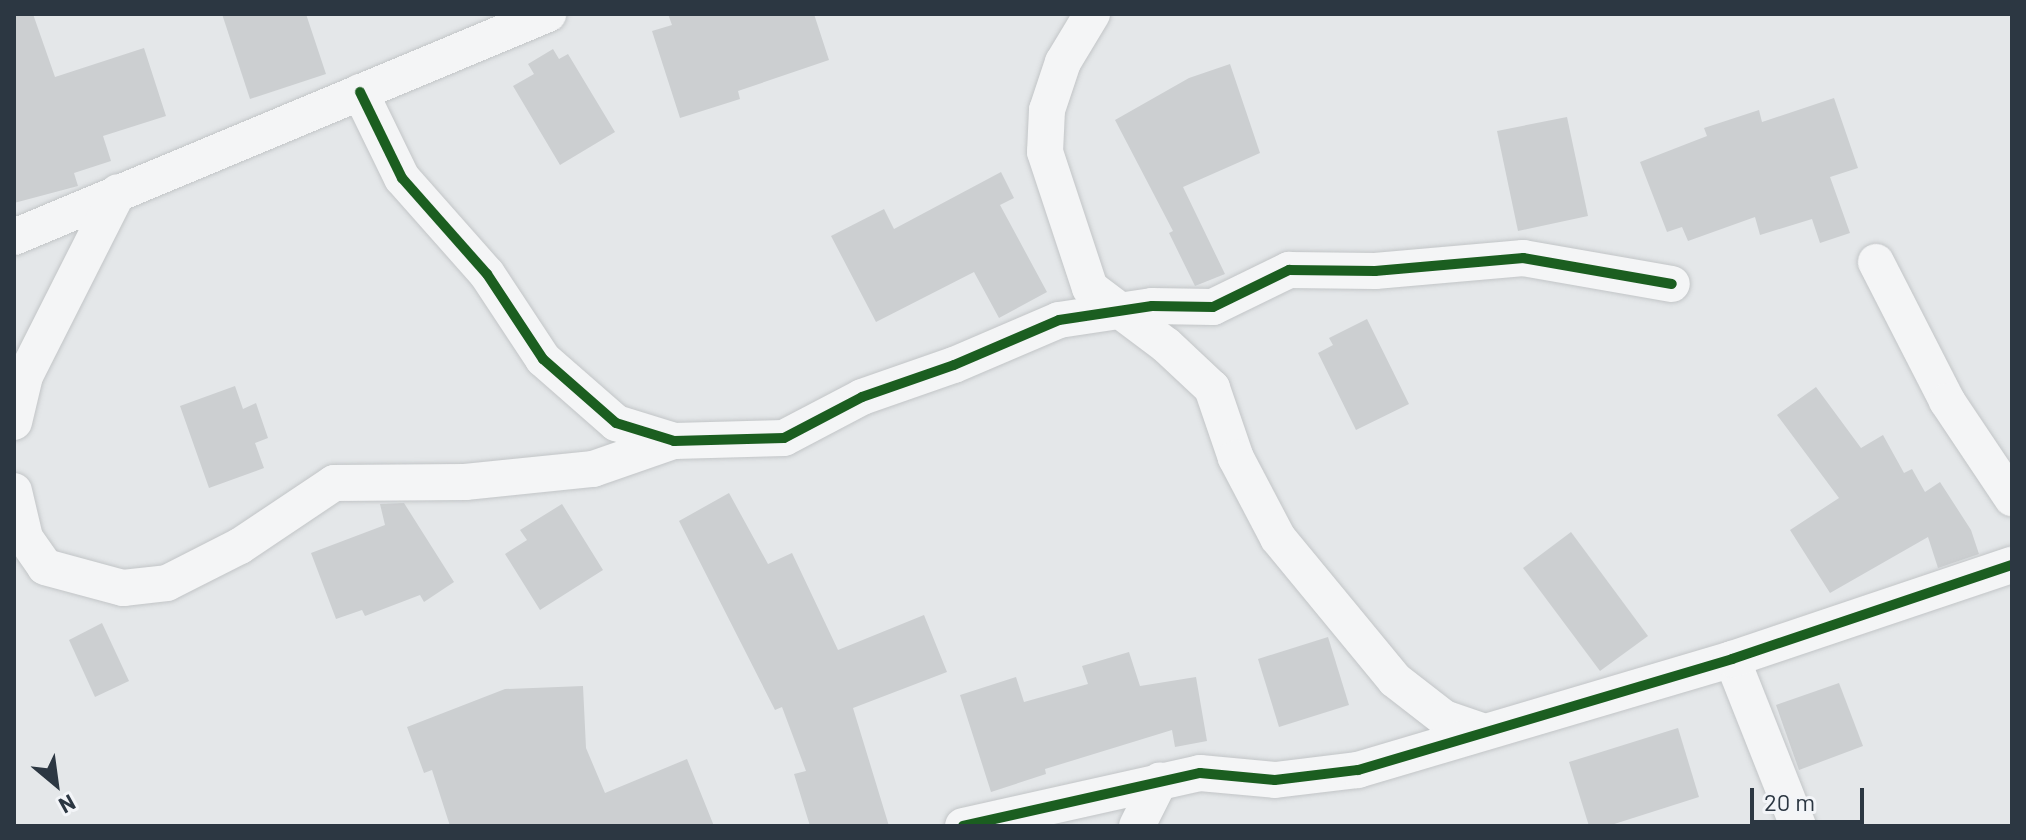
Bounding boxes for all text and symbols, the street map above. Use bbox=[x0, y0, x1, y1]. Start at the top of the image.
north arrow bbox=[16, 744, 96, 824]
scale bar bbox=[1754, 772, 1868, 822]
text: 20 m bbox=[1764, 787, 1815, 816]
text: N bbox=[55, 790, 80, 820]

